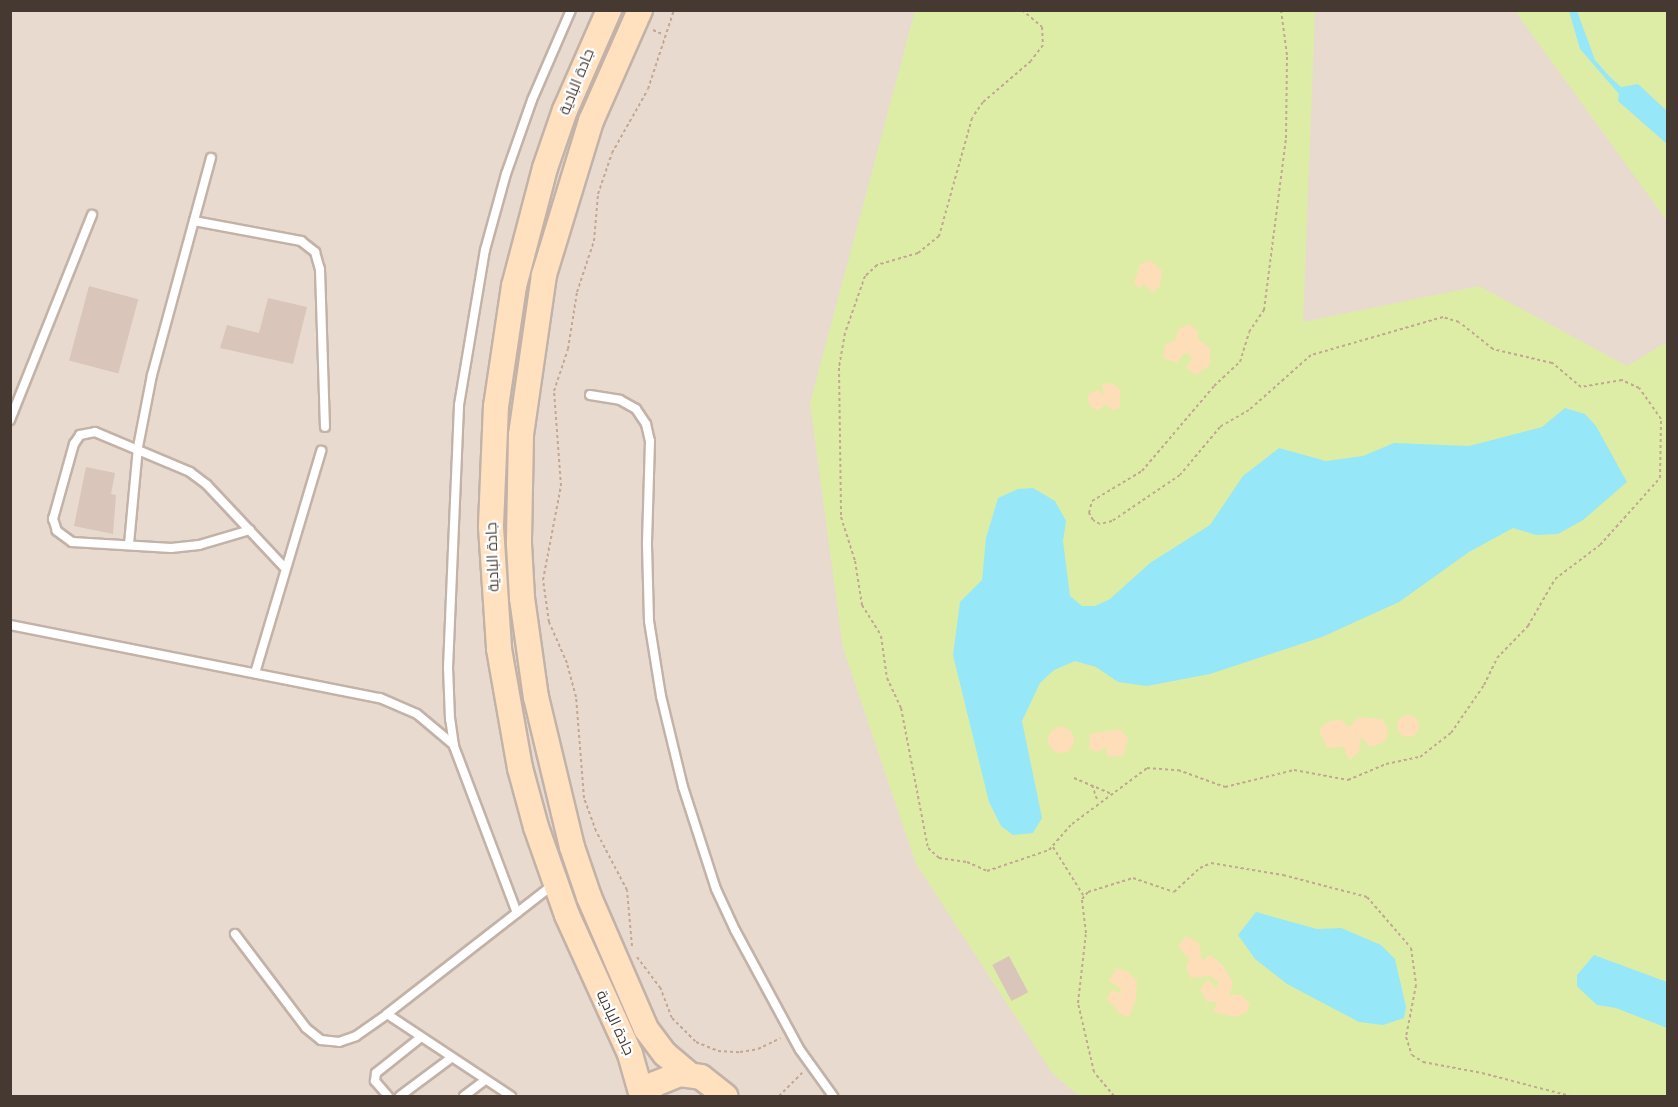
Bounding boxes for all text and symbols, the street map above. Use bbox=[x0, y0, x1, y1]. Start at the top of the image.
street label: جادة البادية bbox=[556, 46, 598, 118]
street label: جادة البادية bbox=[483, 522, 503, 592]
street label: جادة البادية bbox=[592, 988, 638, 1058]

